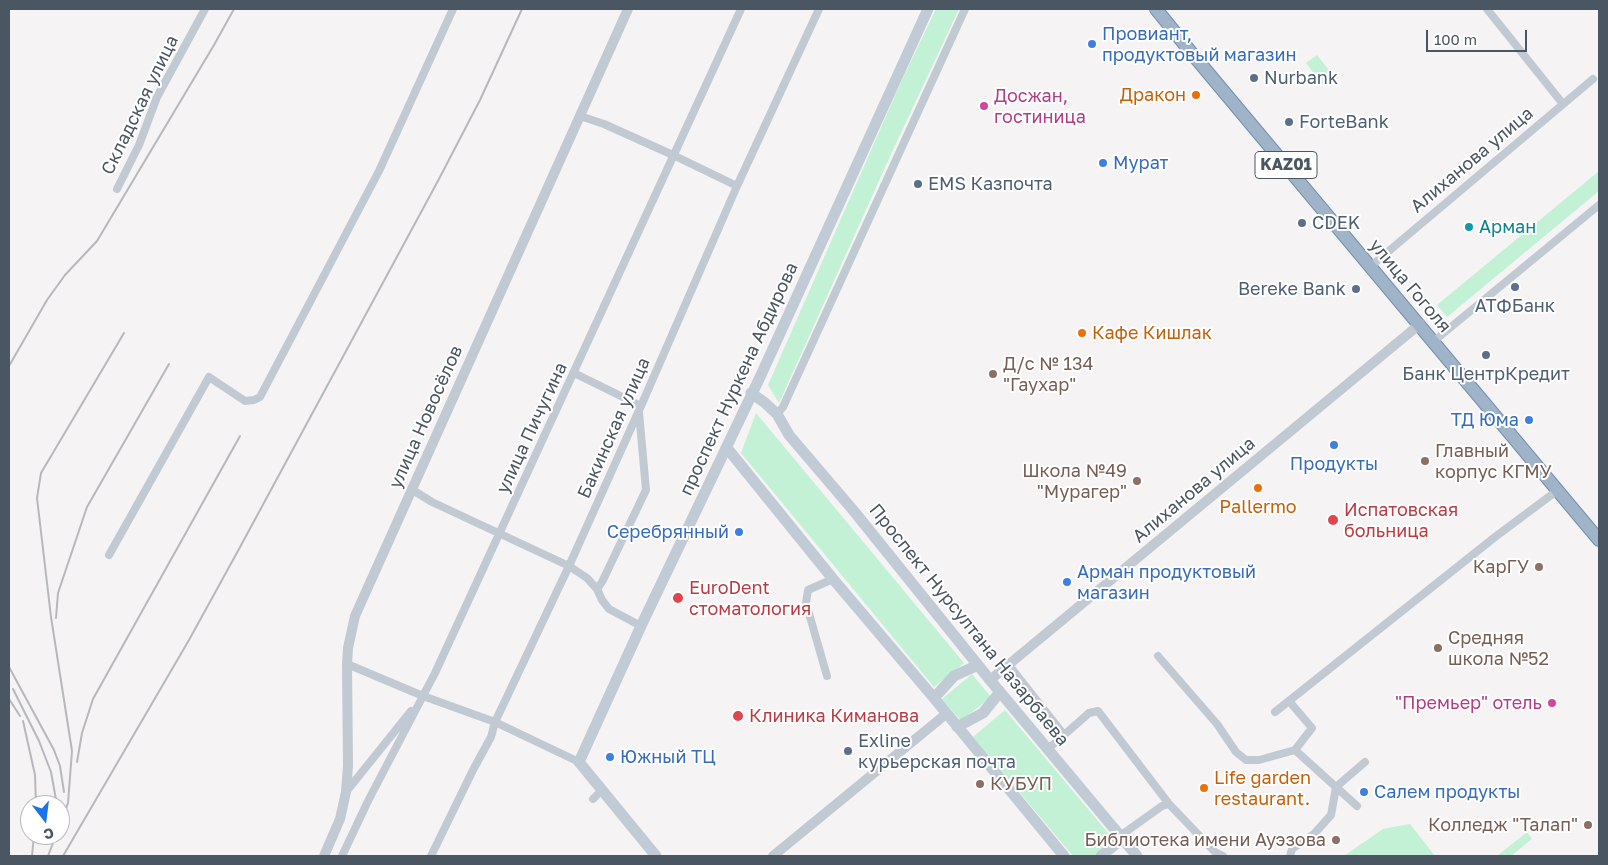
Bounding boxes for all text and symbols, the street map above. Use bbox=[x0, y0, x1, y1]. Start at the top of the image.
scale bar bbox=[1428, 20, 1529, 52]
place label: Провиант, продуктовый магазин bbox=[1102, 23, 1296, 66]
text: 100 m bbox=[1434, 30, 1477, 48]
street label: Складская улица bbox=[97, 32, 183, 178]
marker: Провиант, продуктовый магазин bbox=[1086, 38, 1098, 50]
place label: Nurbank bbox=[1264, 67, 1338, 89]
marker: Nurbank bbox=[1248, 72, 1260, 84]
place label: Дракон bbox=[1120, 84, 1186, 106]
place label: Досжан, гостиница bbox=[994, 85, 1086, 128]
marker: Дракон bbox=[1190, 89, 1202, 101]
marker: Досжан, гостиница bbox=[978, 100, 990, 112]
street label: Алиханова улица bbox=[1406, 102, 1538, 218]
place label: ForteBank bbox=[1299, 111, 1389, 133]
marker: ForteBank bbox=[1283, 116, 1295, 128]
place label: Мурат bbox=[1113, 152, 1168, 174]
road number: KАZ01 bbox=[1255, 152, 1317, 178]
marker: Мурат bbox=[1097, 157, 1109, 169]
place label: EMS Казпочта bbox=[928, 173, 1053, 195]
marker: EMS Казпочта bbox=[912, 178, 924, 190]
place label: CDEK bbox=[1312, 212, 1360, 234]
place label: Арман bbox=[1479, 216, 1536, 238]
marker: CDEK bbox=[1296, 217, 1308, 229]
marker: Арман bbox=[1463, 221, 1475, 233]
street label: улица Гоголя bbox=[1365, 235, 1455, 337]
street label: проспект Нуркена Абдирова bbox=[675, 259, 803, 499]
place label: Bereke Bank bbox=[1238, 278, 1346, 300]
marker: АТФБанк bbox=[1509, 281, 1521, 293]
marker: Bereke Bank bbox=[1350, 283, 1362, 295]
place label: АТФБанк bbox=[1475, 295, 1555, 317]
place label: Кафе Кишлак bbox=[1092, 322, 1212, 344]
marker: Кафе Кишлак bbox=[1076, 327, 1088, 339]
street label: улица Новосёлов bbox=[385, 342, 467, 492]
marker: Банк ЦентрКредит bbox=[1480, 349, 1492, 361]
place label: Д/с № 134 "Гаухар" bbox=[1003, 353, 1094, 396]
street label: Бакинская улица bbox=[573, 354, 655, 502]
street label: улица Пичугина bbox=[492, 359, 572, 497]
place label: Банк ЦентрКредит bbox=[1402, 363, 1570, 385]
marker: Д/с № 134 "Гаухар" bbox=[987, 368, 999, 380]
place label: ТД Юма bbox=[1451, 409, 1519, 431]
marker: ТД Юма bbox=[1523, 414, 1535, 426]
street label: Алиханова улица bbox=[1128, 432, 1260, 548]
marker: Продукты bbox=[1328, 439, 1340, 451]
place label: Главный корпус КГМУ bbox=[1435, 440, 1552, 482]
place label: Продукты bbox=[1290, 453, 1378, 475]
marker: Главный корпус КГМУ bbox=[1419, 455, 1431, 467]
place label: Школа №49 "Мурагер" bbox=[1022, 460, 1127, 502]
marker: Школа №49 "Мурагер" bbox=[1131, 475, 1143, 487]
marker: Pallermo bbox=[1252, 482, 1264, 494]
place label: Pallermo bbox=[1219, 496, 1297, 518]
place label: Испатовская больница bbox=[1344, 499, 1458, 542]
street label: Проспект Нурсултана Назарбаева bbox=[865, 500, 1073, 750]
marker: Испатовская больница bbox=[1326, 513, 1340, 527]
place label: Серебрянный bbox=[607, 521, 729, 543]
marker: Серебрянный bbox=[733, 526, 745, 538]
place label: КарГУ bbox=[1473, 556, 1529, 578]
place label: Арман продуктовый магазин bbox=[1077, 561, 1256, 604]
marker: КарГУ bbox=[1533, 561, 1545, 573]
marker: Арман продуктовый магазин bbox=[1061, 576, 1073, 588]
place label: EuroDent стоматология bbox=[689, 577, 811, 620]
marker: EuroDent стоматология bbox=[671, 591, 685, 605]
place label: Средняя школа №52 bbox=[1448, 627, 1549, 670]
marker: Средняя школа №52 bbox=[1432, 642, 1444, 654]
place label: "Премьер" отель bbox=[1395, 692, 1542, 714]
marker: "Премьер" отель bbox=[1546, 697, 1558, 709]
place label: Клиника Киманова bbox=[749, 705, 919, 727]
marker: Клиника Киманова bbox=[731, 709, 745, 723]
place label: Exline курьерская почта bbox=[858, 730, 1016, 772]
marker: Exline курьерская почта bbox=[842, 745, 854, 757]
place label: Южный ТЦ bbox=[620, 746, 716, 768]
marker: Южный ТЦ bbox=[604, 751, 616, 763]
place label: Life garden restaurant. bbox=[1214, 767, 1311, 810]
place label: КУБУП bbox=[990, 773, 1052, 795]
marker: КУБУП bbox=[974, 778, 986, 790]
place label: Салем продукты bbox=[1374, 781, 1520, 803]
marker: Life garden restaurant. bbox=[1198, 782, 1210, 794]
marker: Салем продукты bbox=[1358, 786, 1370, 798]
north arrow bbox=[20, 795, 70, 845]
place label: Колледж "Талап" bbox=[1428, 814, 1578, 836]
marker: Колледж "Талап" bbox=[1582, 819, 1594, 831]
text: С bbox=[42, 825, 56, 844]
place label: Библиотека имени Ауэзова bbox=[1085, 829, 1326, 851]
marker: Библиотека имени Ауэзова bbox=[1330, 834, 1342, 846]

